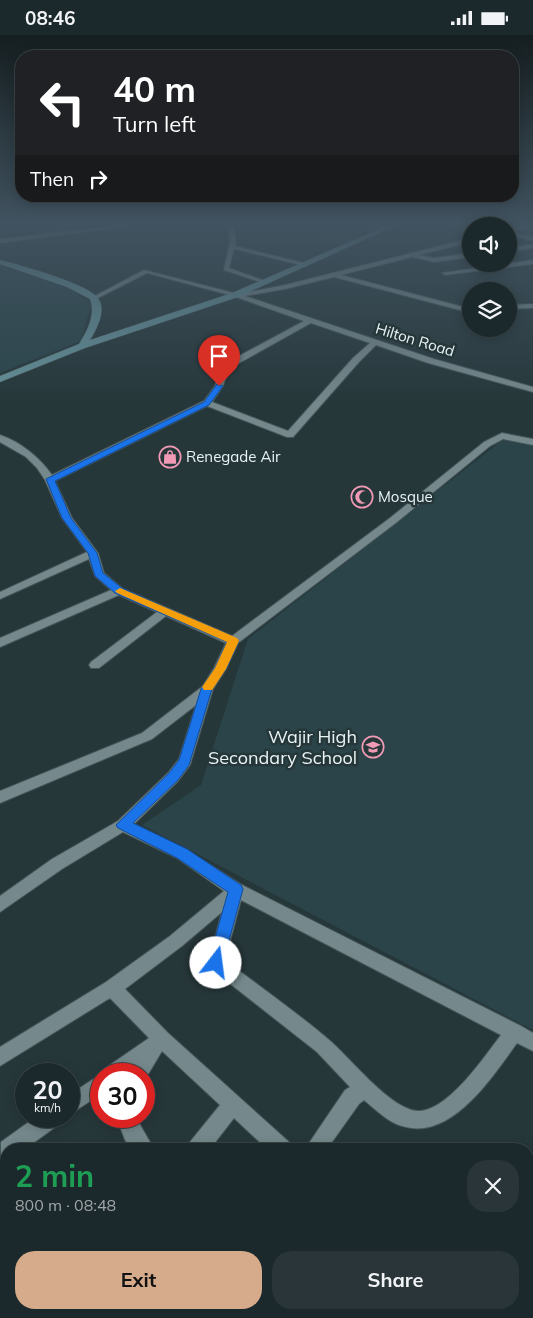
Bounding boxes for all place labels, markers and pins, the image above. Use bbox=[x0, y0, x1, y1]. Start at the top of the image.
pin bbox=[198, 335, 240, 386]
shop icon: Renegade Air bbox=[158, 445, 182, 469]
place label: Renegade Air bbox=[186, 447, 281, 466]
mosque icon: Mosque bbox=[350, 485, 374, 509]
place label: Mosque bbox=[378, 487, 433, 506]
place label: Wajir High Secondary School bbox=[208, 725, 357, 769]
school or university icon: Wajir High Secondary School bbox=[361, 735, 385, 759]

